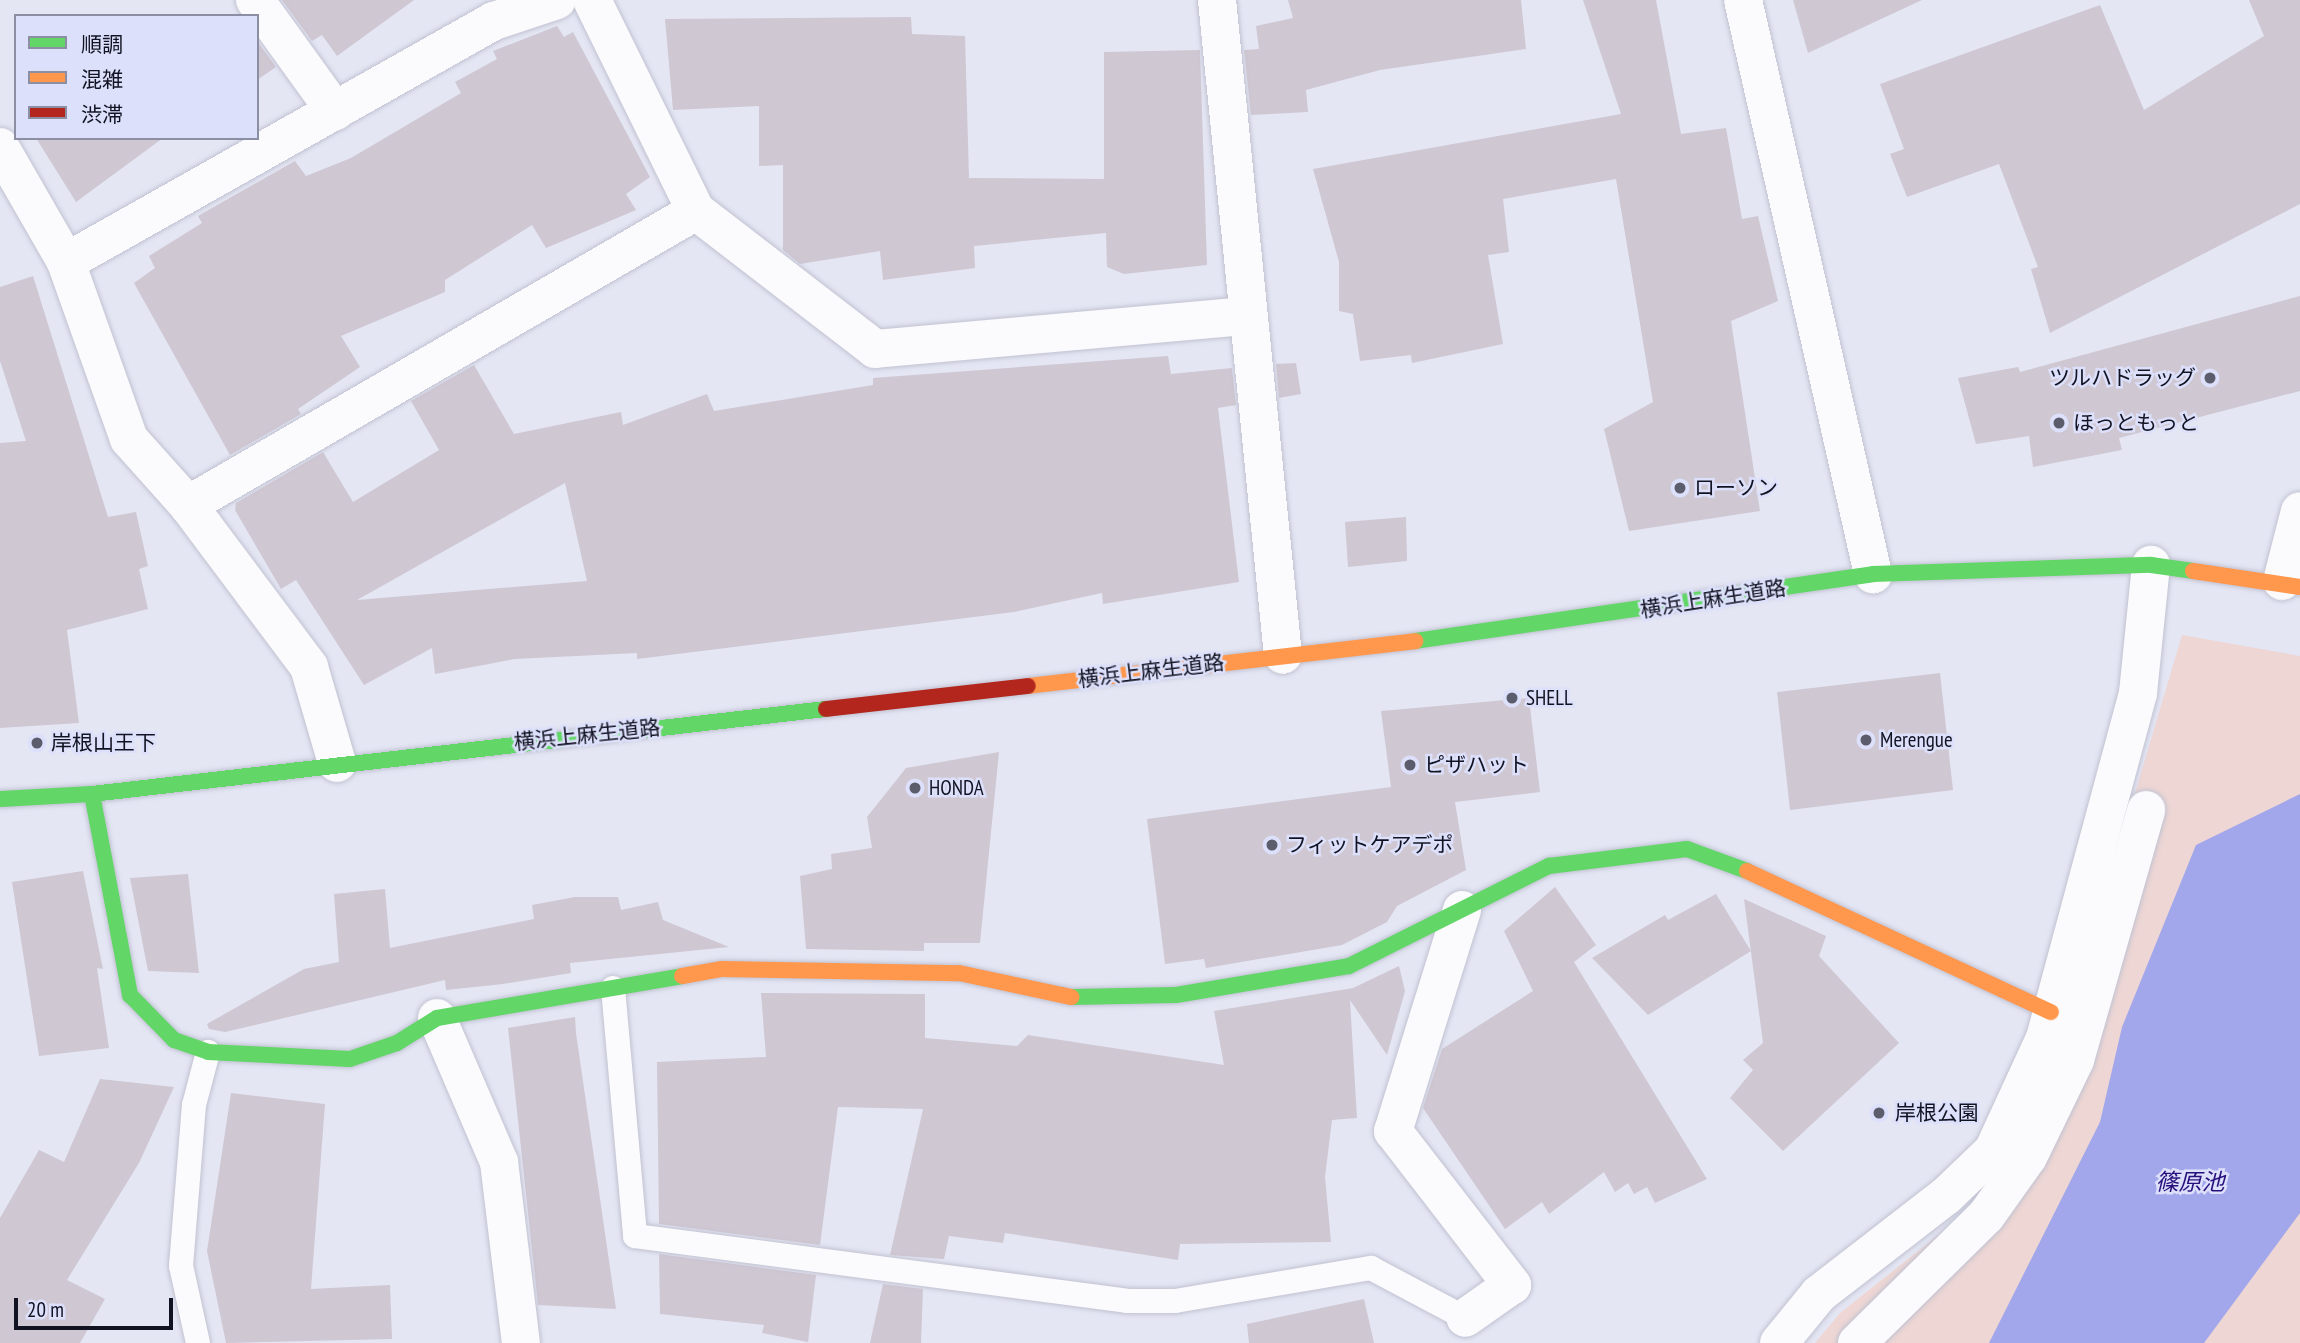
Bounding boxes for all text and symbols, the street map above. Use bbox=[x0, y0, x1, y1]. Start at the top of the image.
legend bbox=[14, 14, 259, 140]
text: 順調 bbox=[81, 31, 123, 58]
text: 混雑 bbox=[81, 66, 123, 93]
text: 渋滞 bbox=[81, 101, 123, 128]
place label: ツルハドラッグ bbox=[2049, 365, 2196, 391]
marker: ツルハドラッグ bbox=[2202, 370, 2218, 386]
place label: ほっともっと bbox=[2073, 410, 2199, 436]
marker: ほっともっと bbox=[2051, 415, 2067, 431]
place label: ローソン bbox=[1694, 475, 1778, 501]
marker: ローソン bbox=[1672, 480, 1688, 496]
street label: 横浜上麻生道路 bbox=[1638, 575, 1788, 623]
street label: 横浜上麻生道路 bbox=[1077, 650, 1225, 692]
place label: SHELL bbox=[1526, 685, 1573, 711]
marker: SHELL bbox=[1504, 690, 1520, 706]
street label: 横浜上麻生道路 bbox=[513, 715, 661, 755]
place label: Merengue bbox=[1880, 727, 1953, 753]
place label: 岸根山王下 bbox=[51, 730, 156, 756]
marker: Merengue bbox=[1858, 732, 1874, 748]
marker: 岸根山王下 bbox=[29, 735, 45, 751]
place label: ピザハット bbox=[1424, 752, 1529, 778]
marker: ピザハット bbox=[1402, 757, 1418, 773]
place label: HONDA bbox=[929, 775, 984, 801]
marker: HONDA bbox=[907, 780, 923, 796]
place label: フィットケアデポ bbox=[1286, 832, 1454, 858]
marker: フィットケアデポ bbox=[1264, 837, 1280, 853]
place label: 岸根公園 bbox=[1895, 1100, 1979, 1126]
marker: 岸根公園 bbox=[1869, 1103, 1889, 1123]
water label: 篠原池 bbox=[2156, 1168, 2224, 1196]
scale bar bbox=[18, 1284, 177, 1328]
text: 20 m bbox=[27, 1296, 64, 1323]

